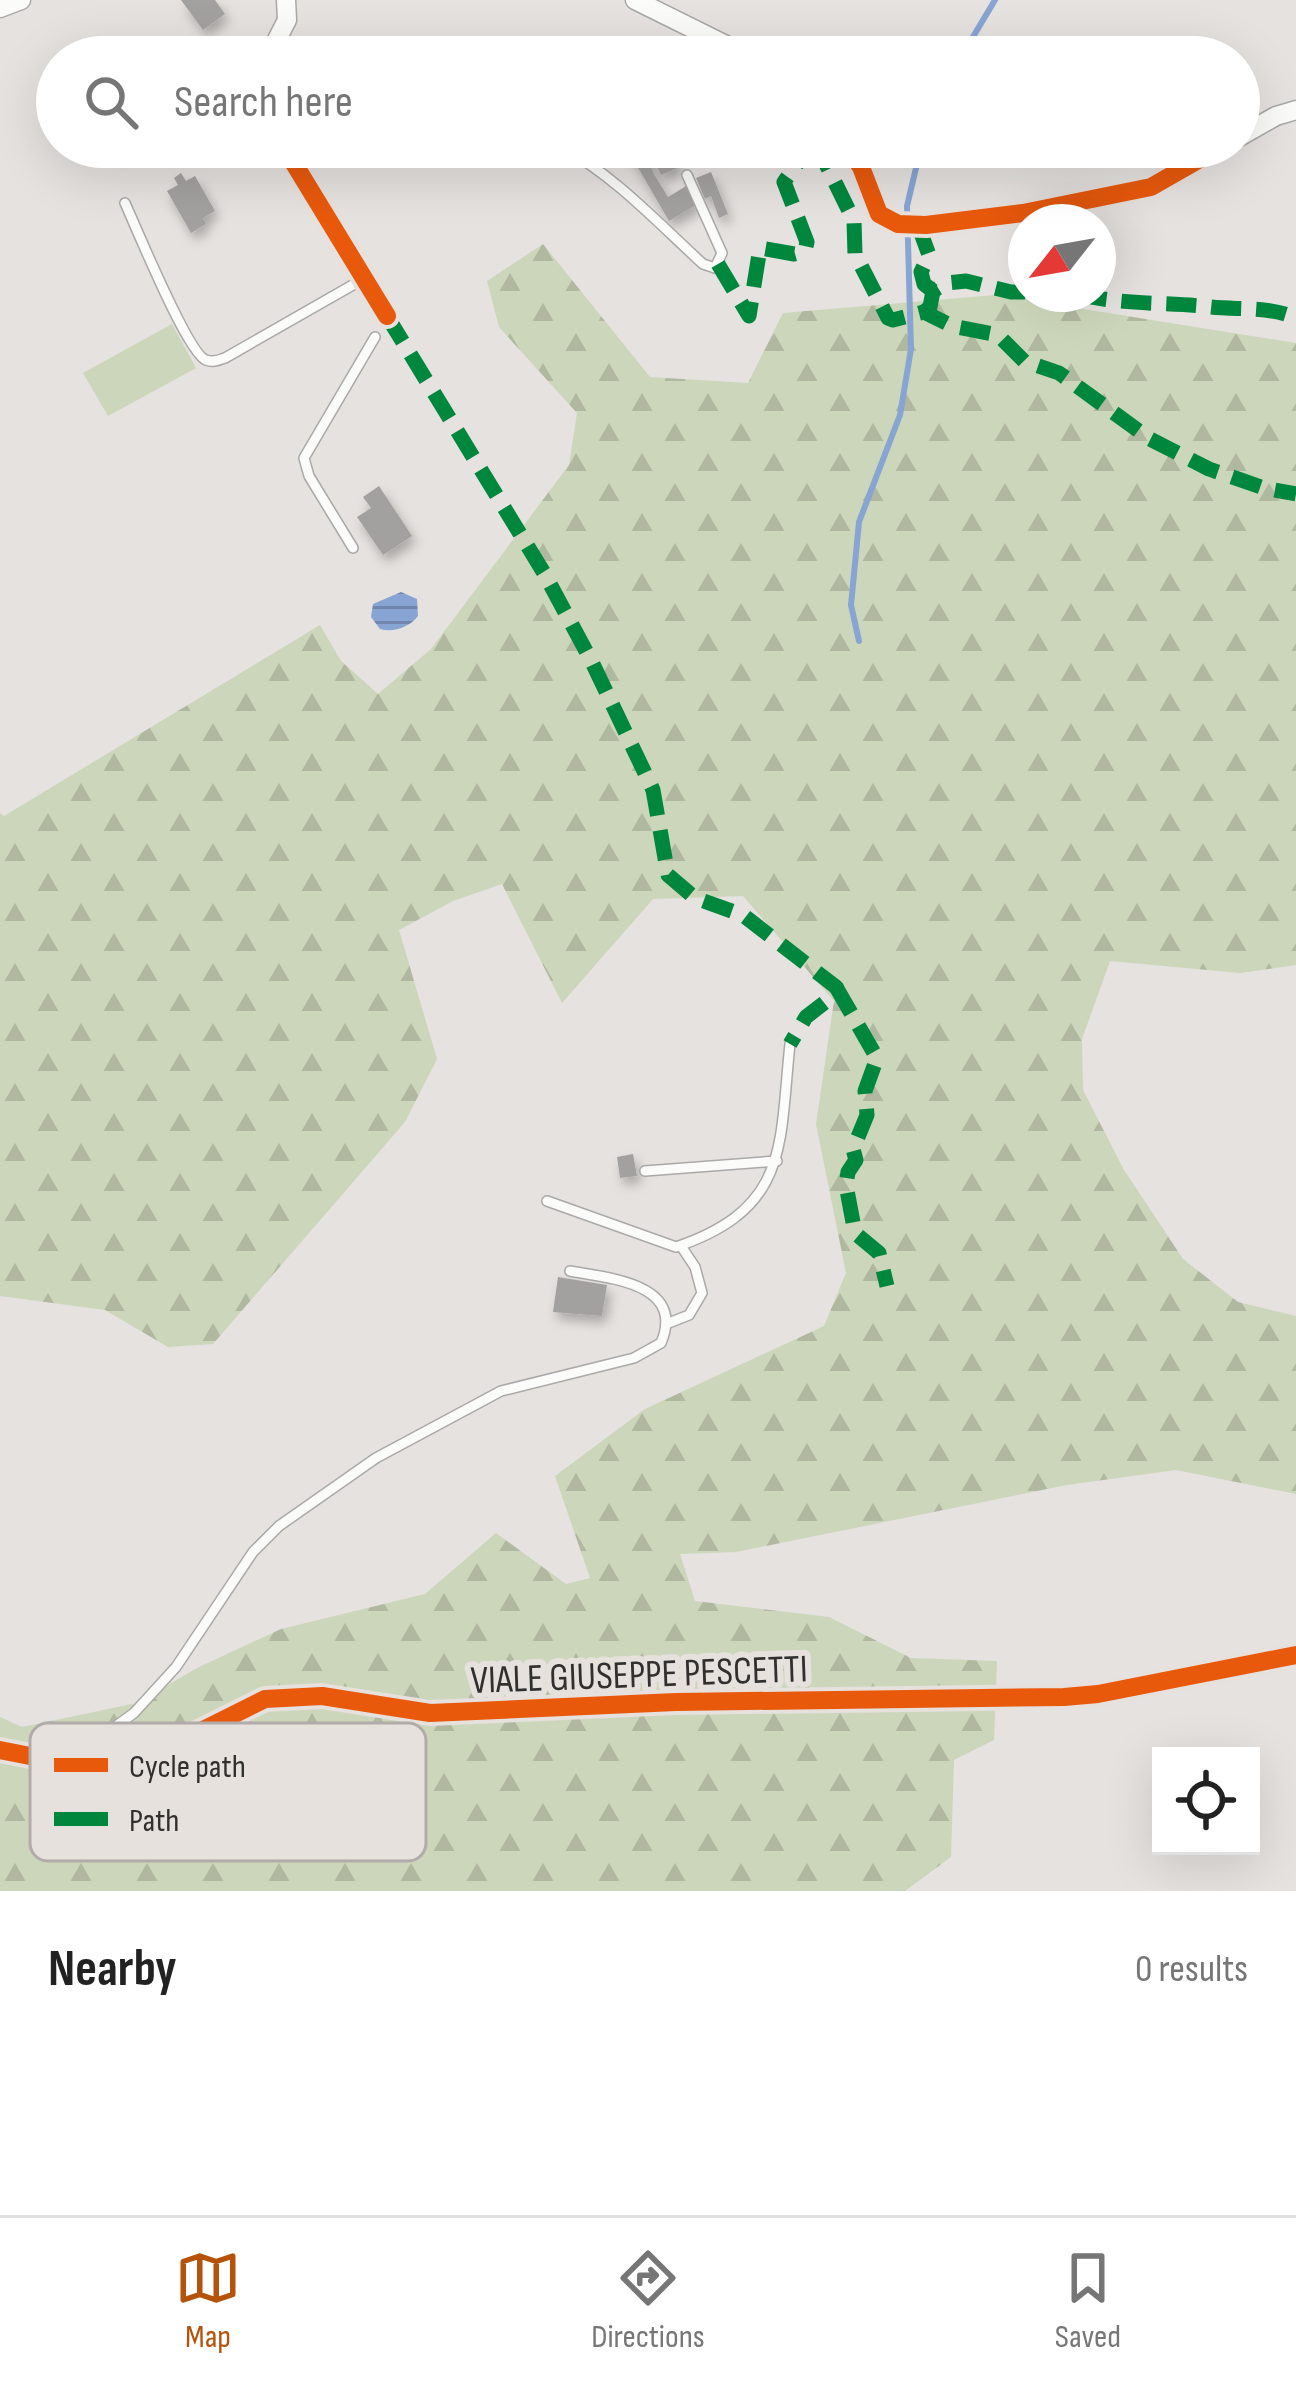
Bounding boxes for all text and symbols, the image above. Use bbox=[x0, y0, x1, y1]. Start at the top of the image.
search box bbox=[36, 36, 1260, 168]
icon: search bbox=[78, 69, 144, 135]
text: Search here bbox=[174, 75, 353, 130]
north arrow bbox=[1008, 204, 1116, 312]
street label: VIALE GIUSEPPE PESCETTI bbox=[470, 1646, 808, 1705]
legend bbox=[30, 1723, 426, 1861]
text: Cycle path bbox=[129, 1747, 246, 1787]
map controls bbox=[1152, 1747, 1260, 1855]
button: locate bbox=[1152, 1747, 1260, 1855]
text: Path bbox=[129, 1801, 179, 1841]
text: Nearby bbox=[48, 1939, 177, 2000]
text: 0 results bbox=[1135, 1946, 1248, 1993]
tab: Map bbox=[175, 2245, 241, 2357]
tab: Directions bbox=[591, 2245, 705, 2357]
tab: Saved bbox=[1055, 2245, 1121, 2357]

